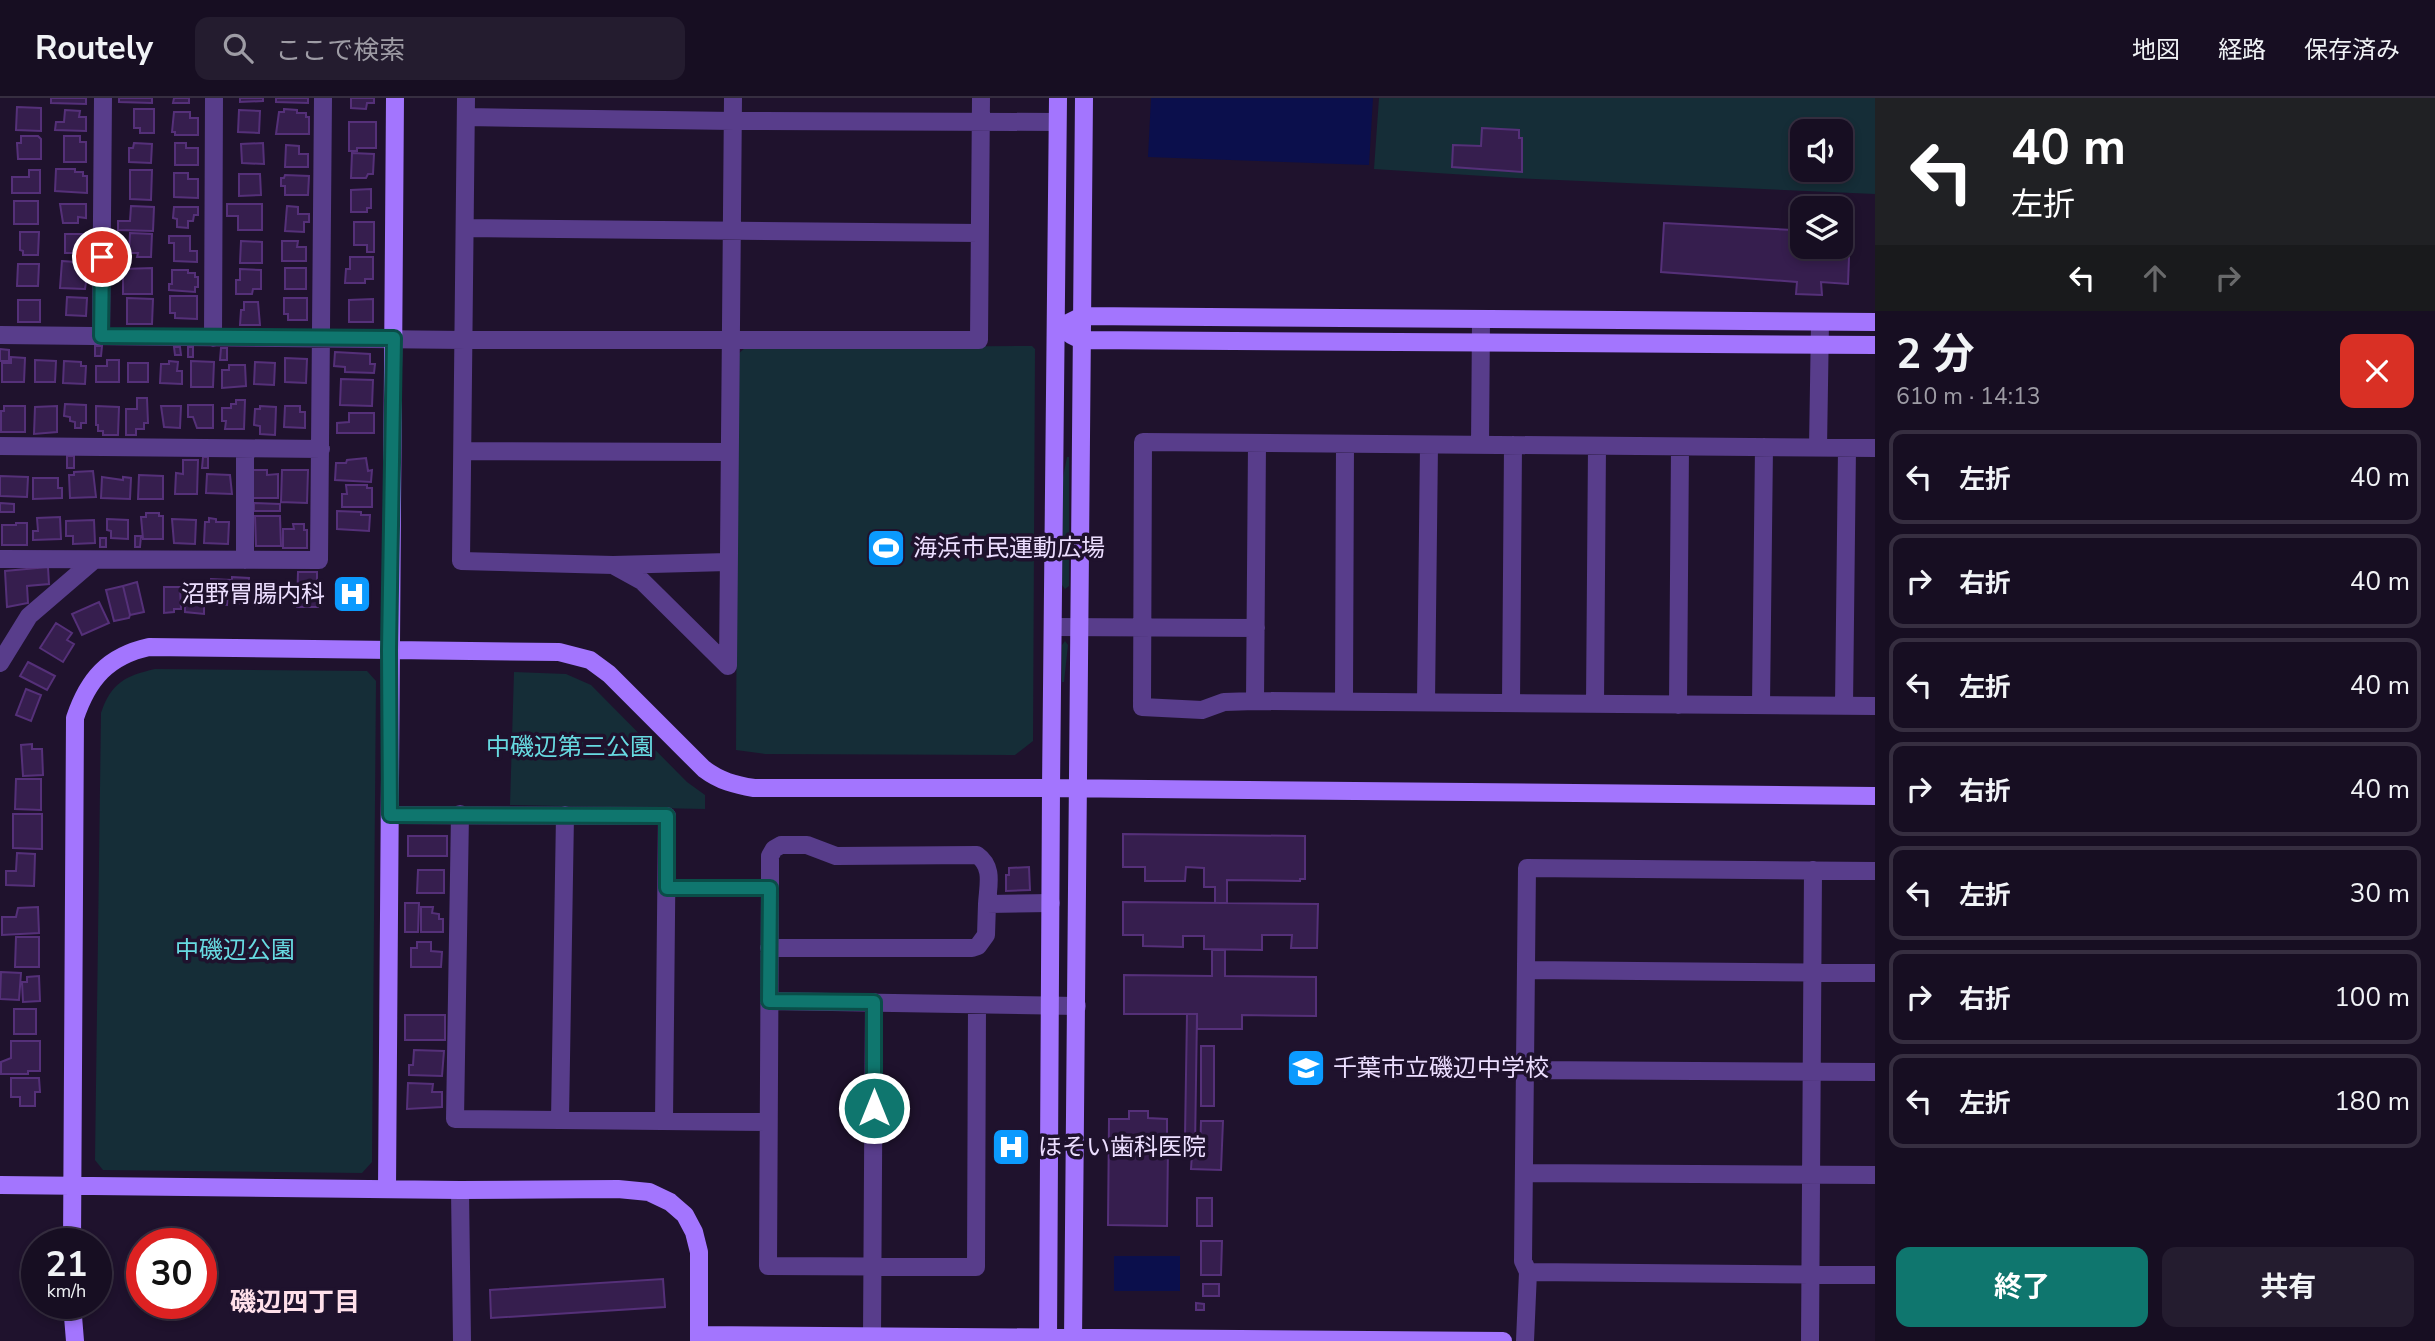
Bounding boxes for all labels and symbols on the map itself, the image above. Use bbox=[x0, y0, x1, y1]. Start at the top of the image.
pin bbox=[72, 227, 132, 287]
sports icon: 海浜市民運動広場 bbox=[865, 527, 907, 569]
place label: 海浜市民運動広場 bbox=[913, 532, 1105, 564]
hospital icon: 沼野胃腸内科 bbox=[331, 573, 373, 615]
place label: 沼野胃腸内科 bbox=[181, 578, 325, 610]
park label: 中磯辺第三公園 bbox=[486, 731, 654, 763]
park label: 中磯辺公園 bbox=[175, 934, 295, 966]
school or university icon: 千葉市立磯辺中学校 bbox=[1285, 1047, 1327, 1089]
place label: 千葉市立磯辺中学校 bbox=[1333, 1052, 1549, 1084]
position arrow bbox=[837, 1071, 911, 1145]
hospital icon: ほそい歯科医院 bbox=[990, 1126, 1032, 1168]
place label: ほそい歯科医院 bbox=[1038, 1131, 1206, 1163]
speed limit sign: 30 bbox=[126, 1228, 217, 1319]
district label: 磯辺四丁目 bbox=[230, 1285, 360, 1320]

